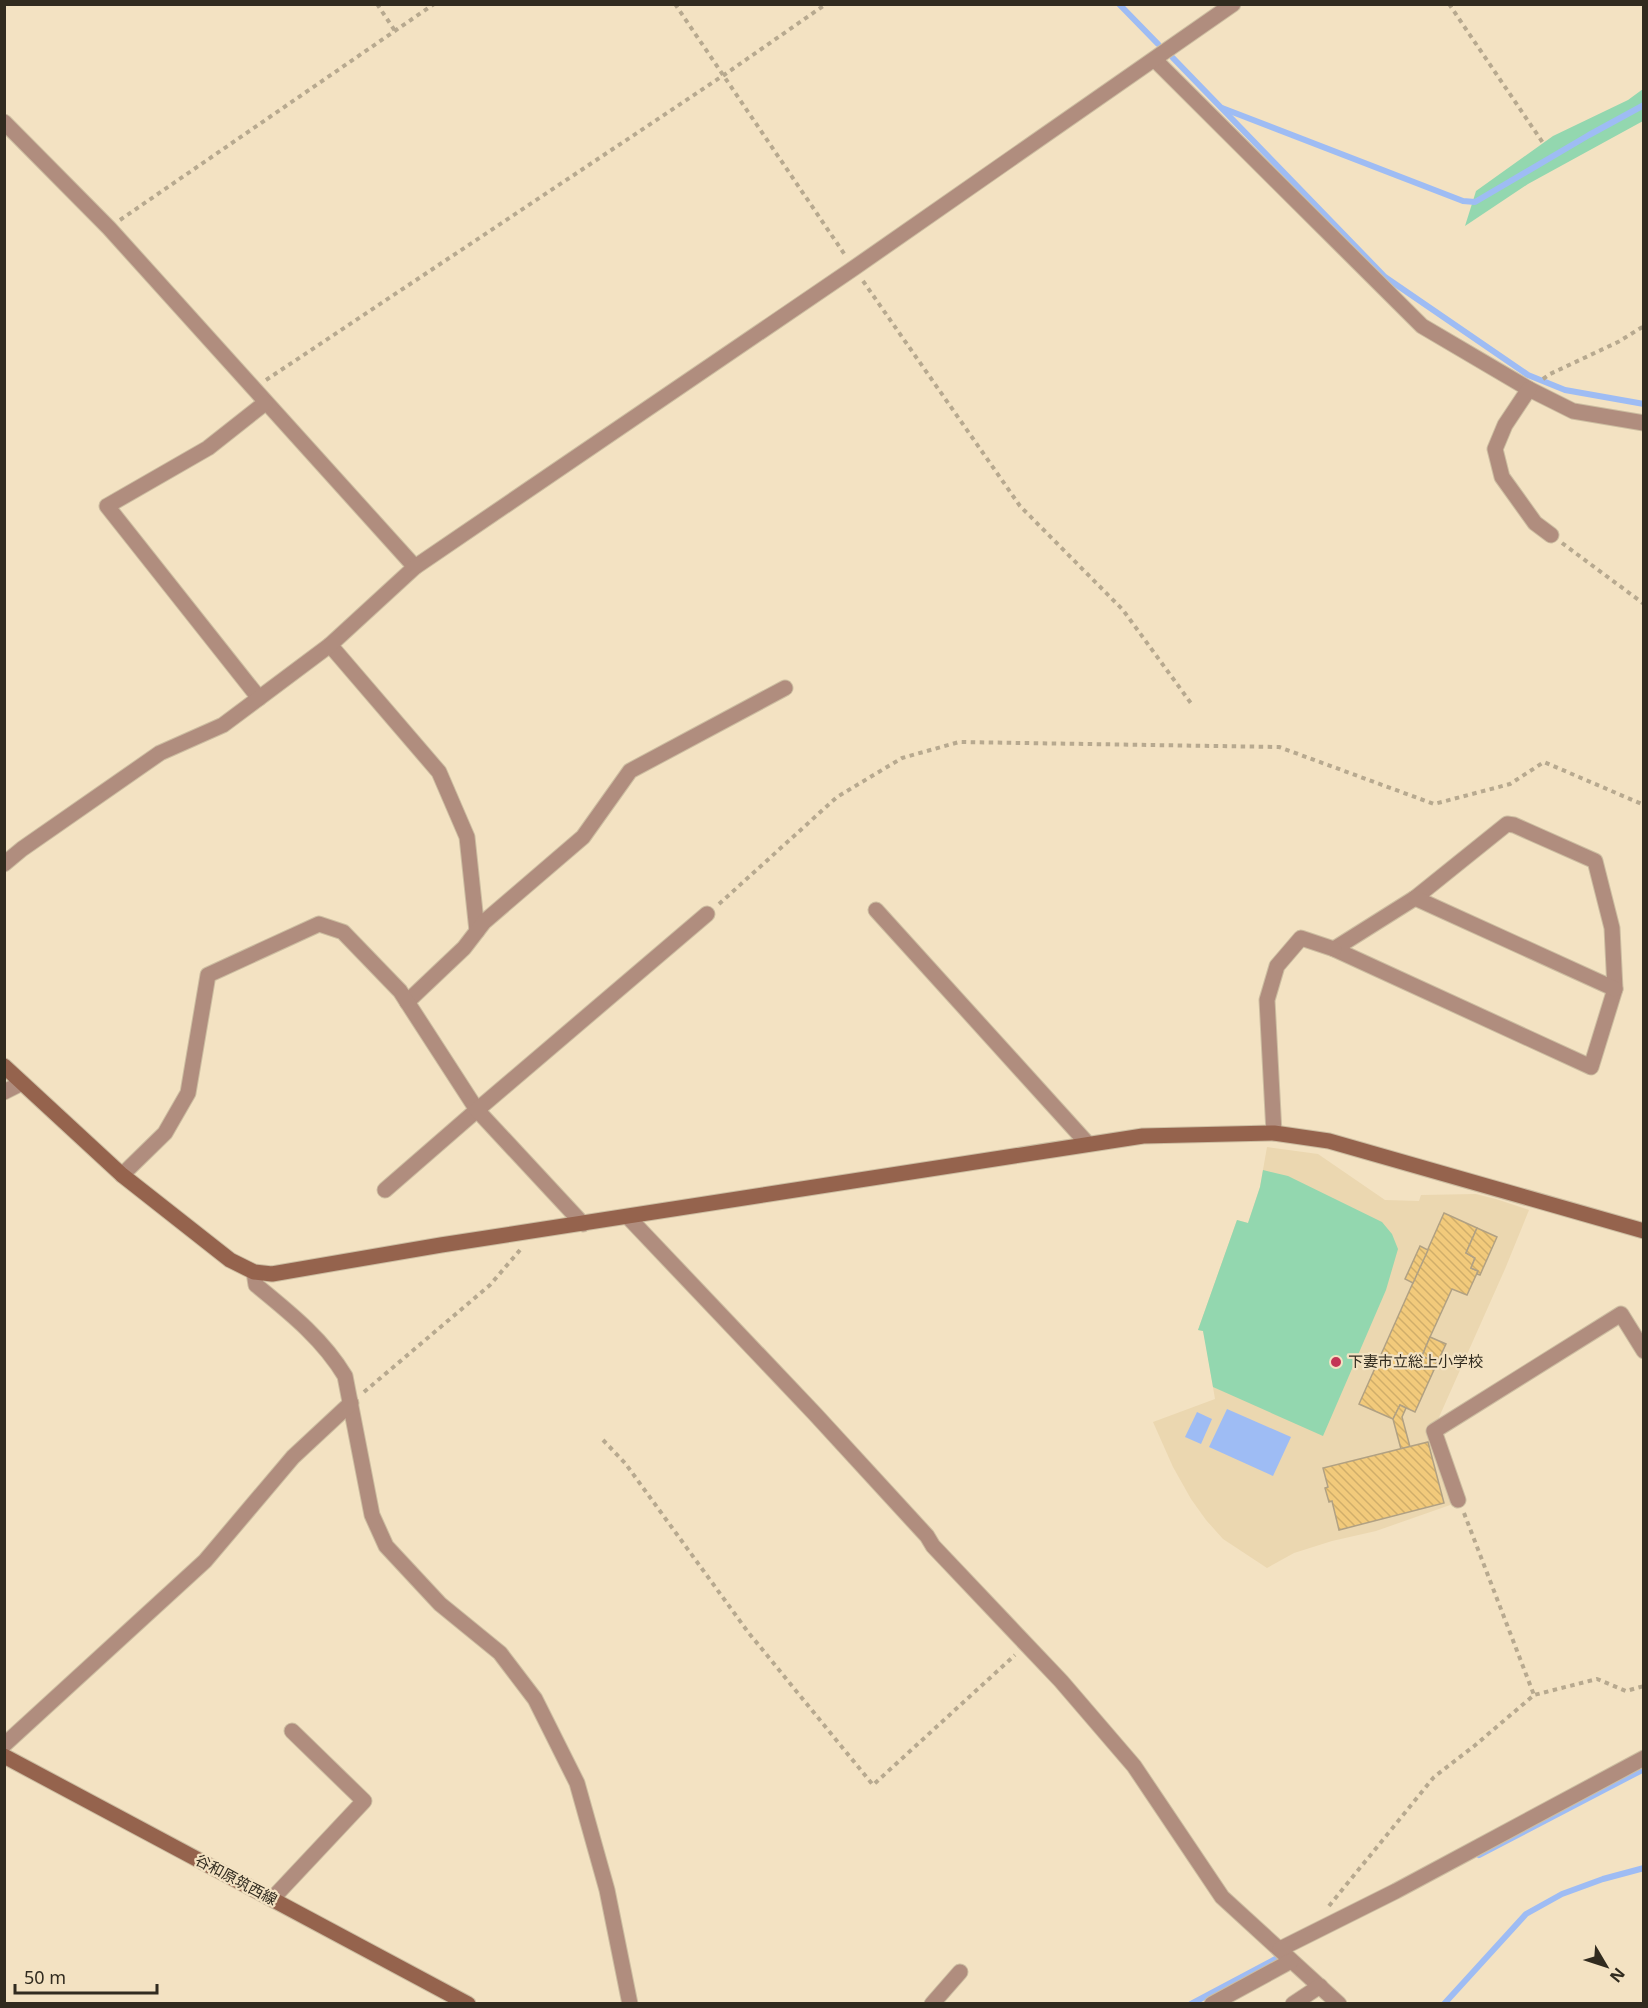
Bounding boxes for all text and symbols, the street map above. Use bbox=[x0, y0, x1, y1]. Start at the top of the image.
place label: 下妻市立総上小学校 bbox=[1348, 1351, 1483, 1371]
marker: 下妻市立総上小学校 bbox=[1329, 1355, 1343, 1369]
street label: 谷和原筑西線 bbox=[192, 1849, 281, 1909]
north arrow bbox=[1576, 1936, 1636, 1996]
scale bar bbox=[15, 1957, 158, 1995]
text: N bbox=[1605, 1963, 1630, 1987]
text: 50 m bbox=[24, 1965, 66, 1989]

